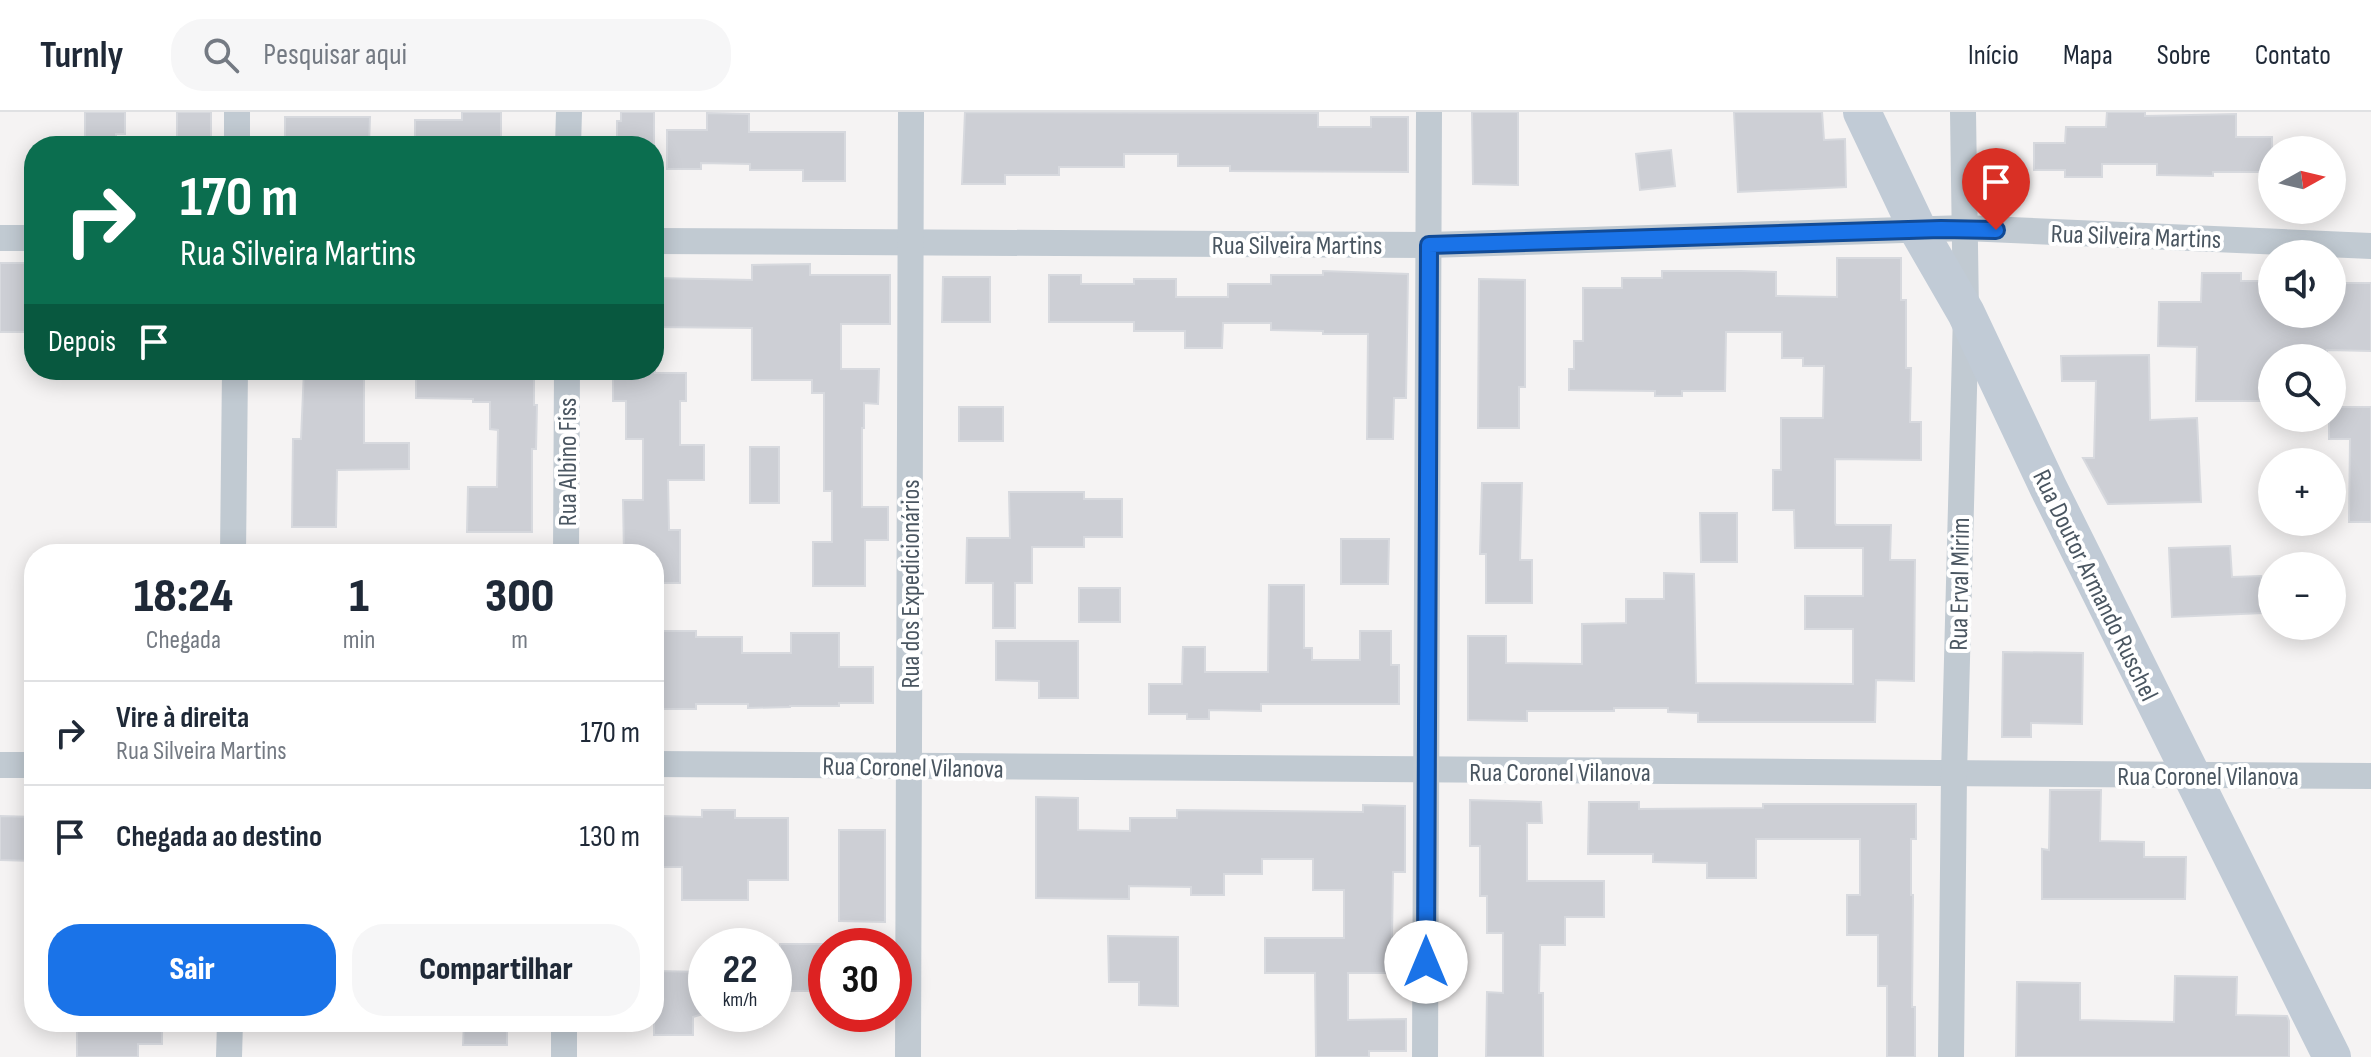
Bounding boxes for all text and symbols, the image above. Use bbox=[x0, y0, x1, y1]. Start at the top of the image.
search box bbox=[171, 19, 731, 91]
text: Turnly bbox=[40, 33, 123, 78]
icon: search bbox=[199, 33, 243, 77]
text: Pesquisar aqui bbox=[263, 37, 407, 73]
text: Início bbox=[1968, 39, 2019, 72]
text: Mapa bbox=[2063, 39, 2113, 72]
text: Sobre bbox=[2157, 39, 2211, 72]
text: Contato bbox=[2255, 39, 2331, 72]
north arrow bbox=[2258, 136, 2346, 224]
map controls bbox=[2258, 136, 2346, 640]
pin bbox=[1962, 148, 2030, 230]
icon: arrive bbox=[1974, 160, 2018, 204]
text: 170 m bbox=[180, 165, 298, 232]
icon: right bbox=[48, 168, 152, 272]
street label: Rua Silveira Martins bbox=[2050, 219, 2222, 256]
street label: Rua Silveira Martins bbox=[1212, 231, 1382, 262]
text: Rua Silveira Martins bbox=[180, 233, 416, 276]
button: sound bbox=[2258, 240, 2346, 328]
icon: arrive bbox=[132, 320, 176, 364]
text: Depois bbox=[48, 324, 116, 360]
button: search bbox=[2258, 344, 2346, 432]
street label: Rua Albino Fiss bbox=[553, 398, 584, 526]
button: + bbox=[2258, 448, 2346, 536]
street label: Rua Doutor Armando Ruschel bbox=[2025, 465, 2164, 706]
street label: Rua dos Expedicionários bbox=[896, 479, 927, 689]
street label: Rua Erval Mirim bbox=[1944, 517, 1977, 651]
button: − bbox=[2258, 552, 2346, 640]
text: 18:24 bbox=[134, 568, 233, 625]
text: 1 bbox=[349, 568, 369, 625]
text: 300 bbox=[485, 568, 554, 625]
text: Chegada bbox=[146, 625, 221, 656]
text: min bbox=[343, 625, 375, 656]
text: m bbox=[511, 625, 528, 656]
text: Vire à direita bbox=[116, 700, 249, 736]
icon: right bbox=[48, 711, 92, 755]
text: 170 m bbox=[580, 715, 640, 751]
text: Rua Silveira Martins bbox=[116, 736, 287, 767]
street label: Rua Coronel Vilanova bbox=[822, 751, 1004, 786]
street label: Rua Coronel Vilanova bbox=[1469, 758, 1651, 789]
street label: Rua Coronel Vilanova bbox=[2117, 762, 2299, 793]
icon: arrive bbox=[48, 815, 92, 859]
text: Chegada ao destino bbox=[116, 819, 322, 855]
text: 130 m bbox=[580, 819, 640, 855]
position arrow bbox=[1384, 920, 1468, 1004]
button: Sair bbox=[48, 924, 336, 1016]
button: Compartilhar bbox=[352, 924, 640, 1016]
speed limit sign: 30 bbox=[808, 928, 912, 1032]
text: 22 bbox=[722, 946, 758, 994]
text: km/h bbox=[723, 988, 757, 1012]

